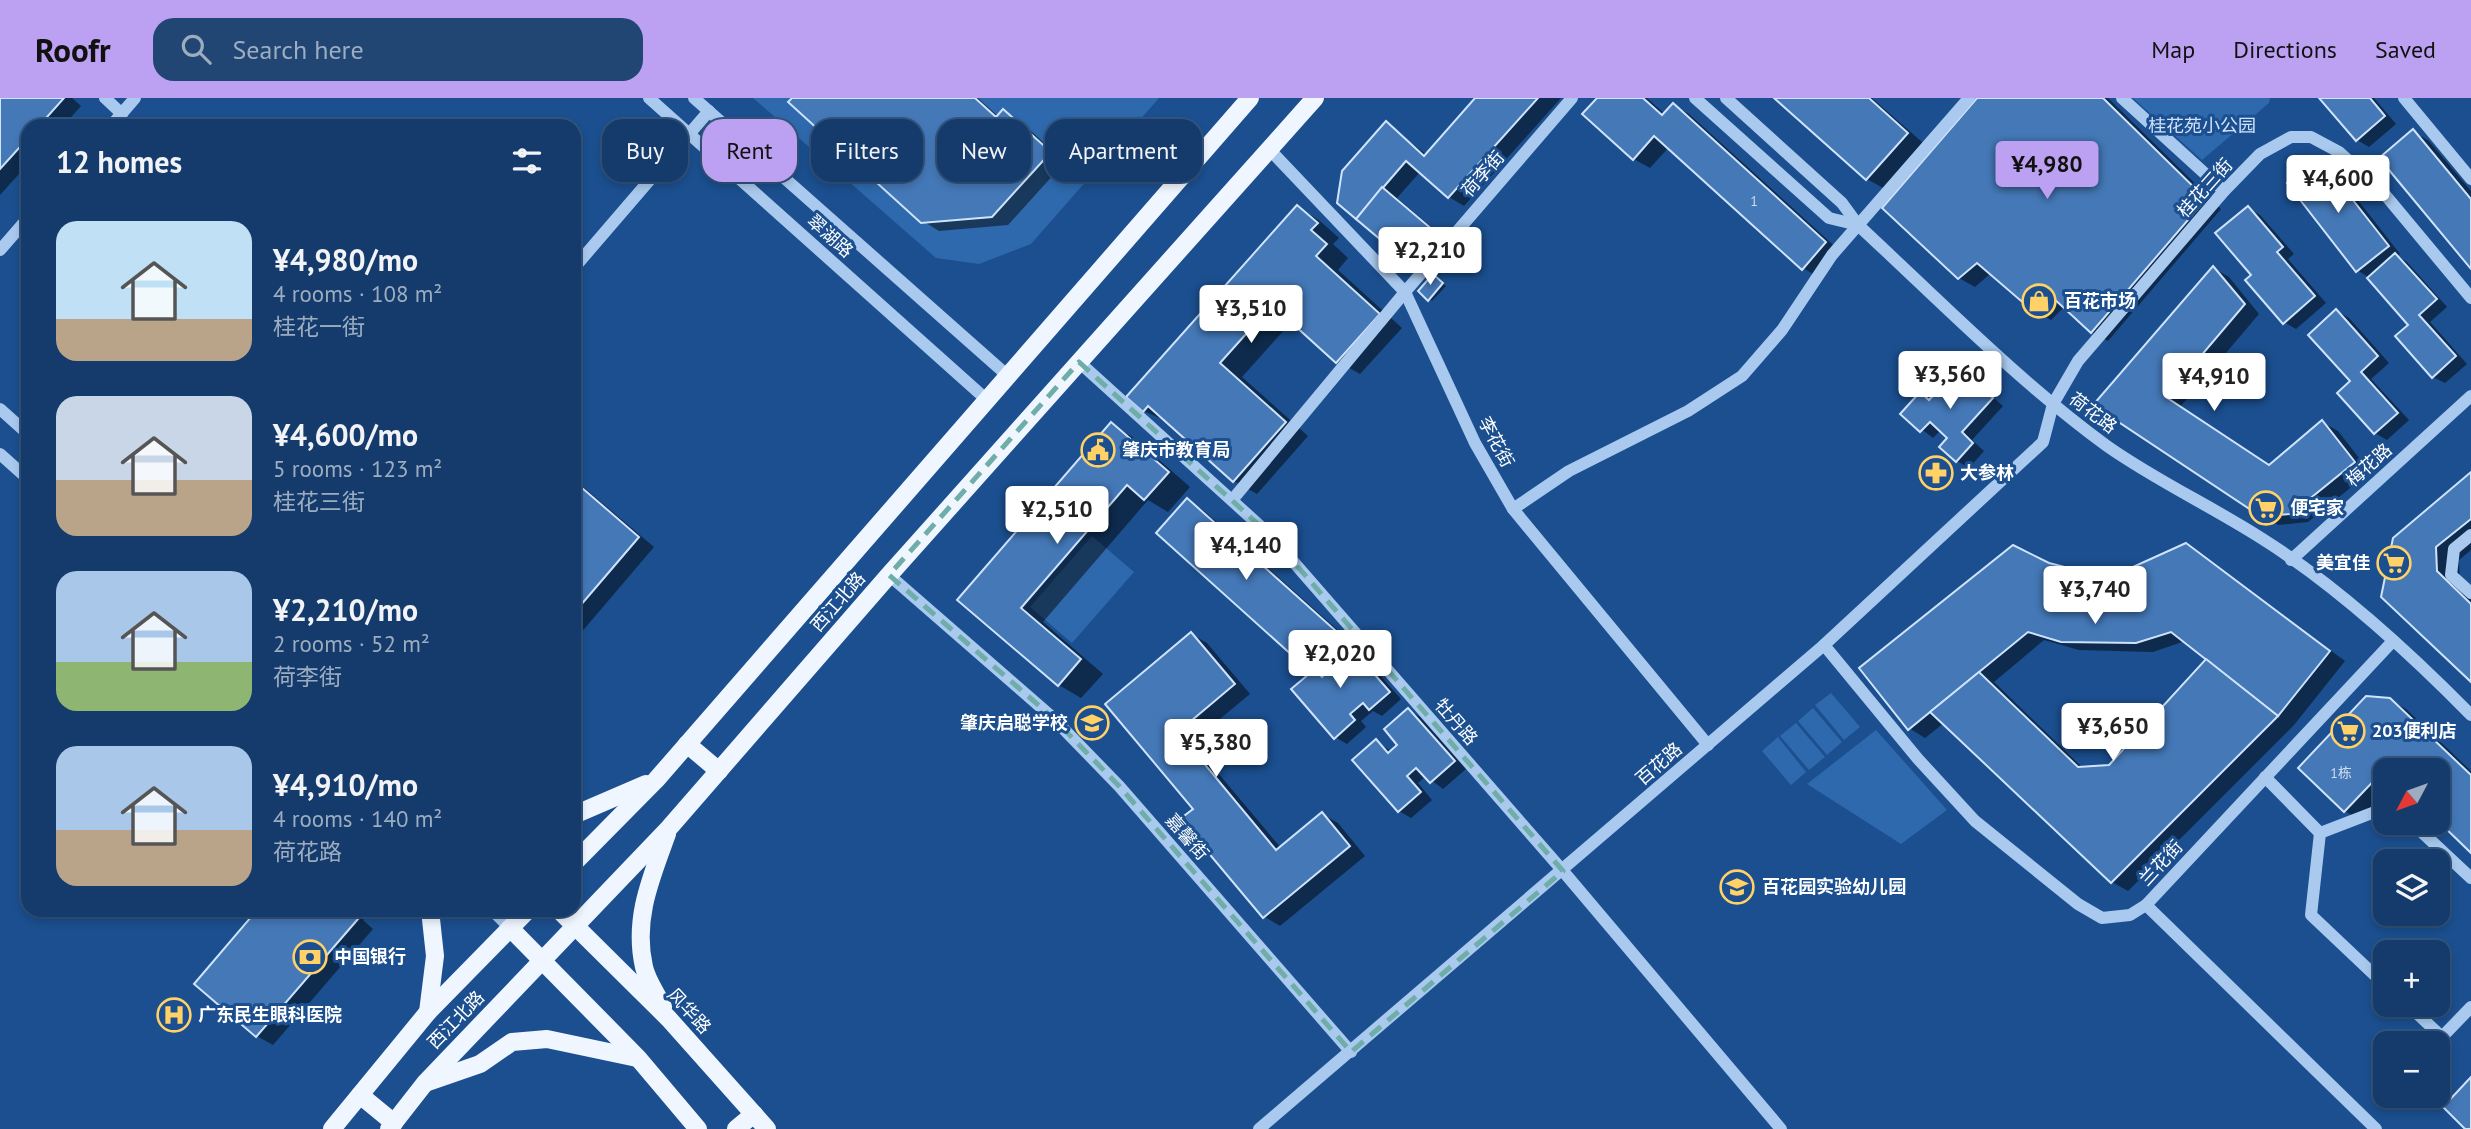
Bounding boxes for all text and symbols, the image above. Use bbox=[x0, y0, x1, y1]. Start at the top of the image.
search box bbox=[153, 18, 643, 81]
text: Roofr bbox=[35, 28, 111, 71]
icon: search bbox=[177, 30, 215, 68]
text: Search here bbox=[233, 33, 364, 66]
text: Map bbox=[2151, 34, 2195, 65]
text: Directions bbox=[2233, 34, 2337, 65]
text: Saved bbox=[2375, 34, 2436, 65]
park label: 桂花苑小公园 bbox=[2148, 114, 2256, 137]
chip: Buy bbox=[602, 119, 688, 182]
chip: Rent bbox=[702, 119, 797, 182]
chip: Filters bbox=[811, 119, 923, 182]
chip: New bbox=[937, 119, 1031, 182]
chip: Apartment bbox=[1045, 119, 1202, 182]
pin: ¥4,980 bbox=[1990, 141, 2104, 201]
text: 12 homes bbox=[56, 142, 182, 181]
icon: filters bbox=[508, 142, 546, 180]
street label: 荷李街 bbox=[1456, 146, 1509, 202]
text: ¥4,980 bbox=[2011, 149, 2083, 178]
street label: 桂花三街 bbox=[2172, 153, 2237, 222]
pin: ¥4,600 bbox=[2281, 156, 2395, 215]
text: ¥4,600 bbox=[2302, 163, 2374, 192]
house number: 1 bbox=[1750, 192, 1758, 210]
street label: 翠湖路 bbox=[803, 209, 858, 262]
pin: ¥2,210 bbox=[1373, 228, 1487, 287]
text: ¥2,210 bbox=[1394, 235, 1466, 264]
text: ¥4,980/mo bbox=[273, 240, 418, 279]
icon: home bbox=[112, 249, 196, 333]
text: 4 rooms · 108 m² bbox=[273, 279, 442, 308]
shop icon: 百花市场 bbox=[2020, 282, 2058, 320]
pin: ¥3,510 bbox=[1194, 286, 1308, 345]
place label: 百花市场 bbox=[2064, 289, 2136, 312]
text: ¥3,510 bbox=[1215, 293, 1287, 322]
text: 桂花一街 bbox=[273, 312, 365, 341]
pin: ¥3,560 bbox=[1893, 352, 2007, 411]
pin: ¥4,910 bbox=[2157, 354, 2271, 413]
text: ¥3,560 bbox=[1914, 359, 1986, 388]
text: ¥4,910 bbox=[2178, 361, 2250, 390]
street label: 荷花路 bbox=[2065, 387, 2122, 438]
street label: 李花街 bbox=[1474, 413, 1519, 471]
text: ¥4,600/mo bbox=[273, 415, 418, 454]
icon: home bbox=[112, 424, 196, 508]
public building icon: 肇庆市教育局 bbox=[1079, 431, 1117, 469]
place label: 肇庆市教育局 bbox=[1122, 438, 1230, 461]
street label: 梅花路 bbox=[2341, 438, 2396, 491]
text: 5 rooms · 123 m² bbox=[273, 454, 442, 483]
pharmacy icon: 大参林 bbox=[1917, 454, 1955, 492]
place label: 大参林 bbox=[1960, 461, 2014, 484]
pin: ¥2,510 bbox=[1000, 486, 1114, 546]
text: 桂花三街 bbox=[273, 487, 365, 516]
supermarket icon: 便宅家 bbox=[2247, 489, 2285, 527]
text: ¥2,510 bbox=[1021, 494, 1093, 523]
place label: 便宅家 bbox=[2290, 496, 2344, 519]
pin: ¥4,140 bbox=[1189, 522, 1303, 582]
text: ¥4,140 bbox=[1210, 530, 1282, 559]
supermarket icon: 美宜佳 bbox=[2375, 544, 2413, 582]
place label: 美宜佳 bbox=[2316, 551, 2370, 574]
pin: ¥3,740 bbox=[2038, 566, 2152, 626]
street label: 西江北路 bbox=[805, 567, 870, 636]
text: ¥3,740 bbox=[2059, 574, 2131, 603]
text: ¥2,210/mo bbox=[273, 590, 418, 629]
icon: home bbox=[112, 599, 196, 683]
text: 2 rooms · 52 m² bbox=[273, 629, 430, 658]
pin: ¥2,020 bbox=[1283, 630, 1397, 690]
text: ¥2,020 bbox=[1304, 638, 1376, 667]
text: 荷李街 bbox=[273, 662, 342, 691]
street label: 牡丹路 bbox=[1430, 694, 1483, 750]
school or university icon: 肇庆启聪学校 bbox=[1073, 704, 1111, 742]
pin: ¥3,650 bbox=[2056, 704, 2170, 763]
place label: 肇庆启聪学校 bbox=[960, 711, 1068, 734]
text: ¥3,650 bbox=[2077, 711, 2149, 740]
supermarket icon: 203便利店 bbox=[2329, 712, 2367, 750]
place label: 203便利店 bbox=[2372, 719, 2457, 742]
pin: ¥5,380 bbox=[1159, 720, 1273, 779]
text: ¥5,380 bbox=[1180, 727, 1252, 756]
street label: 百花路 bbox=[1631, 737, 1687, 790]
north arrow bbox=[2373, 758, 2450, 835]
map controls bbox=[2373, 758, 2450, 1108]
house number: 1栋 bbox=[2330, 764, 2352, 782]
text: ¥4,910/mo bbox=[273, 765, 418, 804]
icon: home bbox=[112, 774, 196, 858]
text: 4 rooms · 140 m² bbox=[273, 804, 442, 833]
street label: 嘉馨街 bbox=[1161, 809, 1214, 865]
street label: 兰花街 bbox=[2134, 835, 2187, 890]
text: 荷花路 bbox=[273, 837, 342, 866]
button: layers bbox=[2373, 849, 2450, 926]
school or university icon: 百花园实验幼儿园 bbox=[1718, 868, 1756, 906]
place label: 百花园实验幼儿园 bbox=[1762, 875, 1906, 898]
bank icon: 中国银行 bbox=[291, 938, 329, 976]
button: + bbox=[2373, 940, 2450, 1017]
place label: 中国银行 bbox=[334, 945, 406, 968]
street label: 风华路 bbox=[663, 983, 716, 1038]
street label: 西江北路 bbox=[422, 986, 489, 1054]
hospital icon: 广东民生眼科医院 bbox=[155, 996, 193, 1034]
place label: 广东民生眼科医院 bbox=[198, 1003, 342, 1026]
button: − bbox=[2373, 1031, 2450, 1108]

